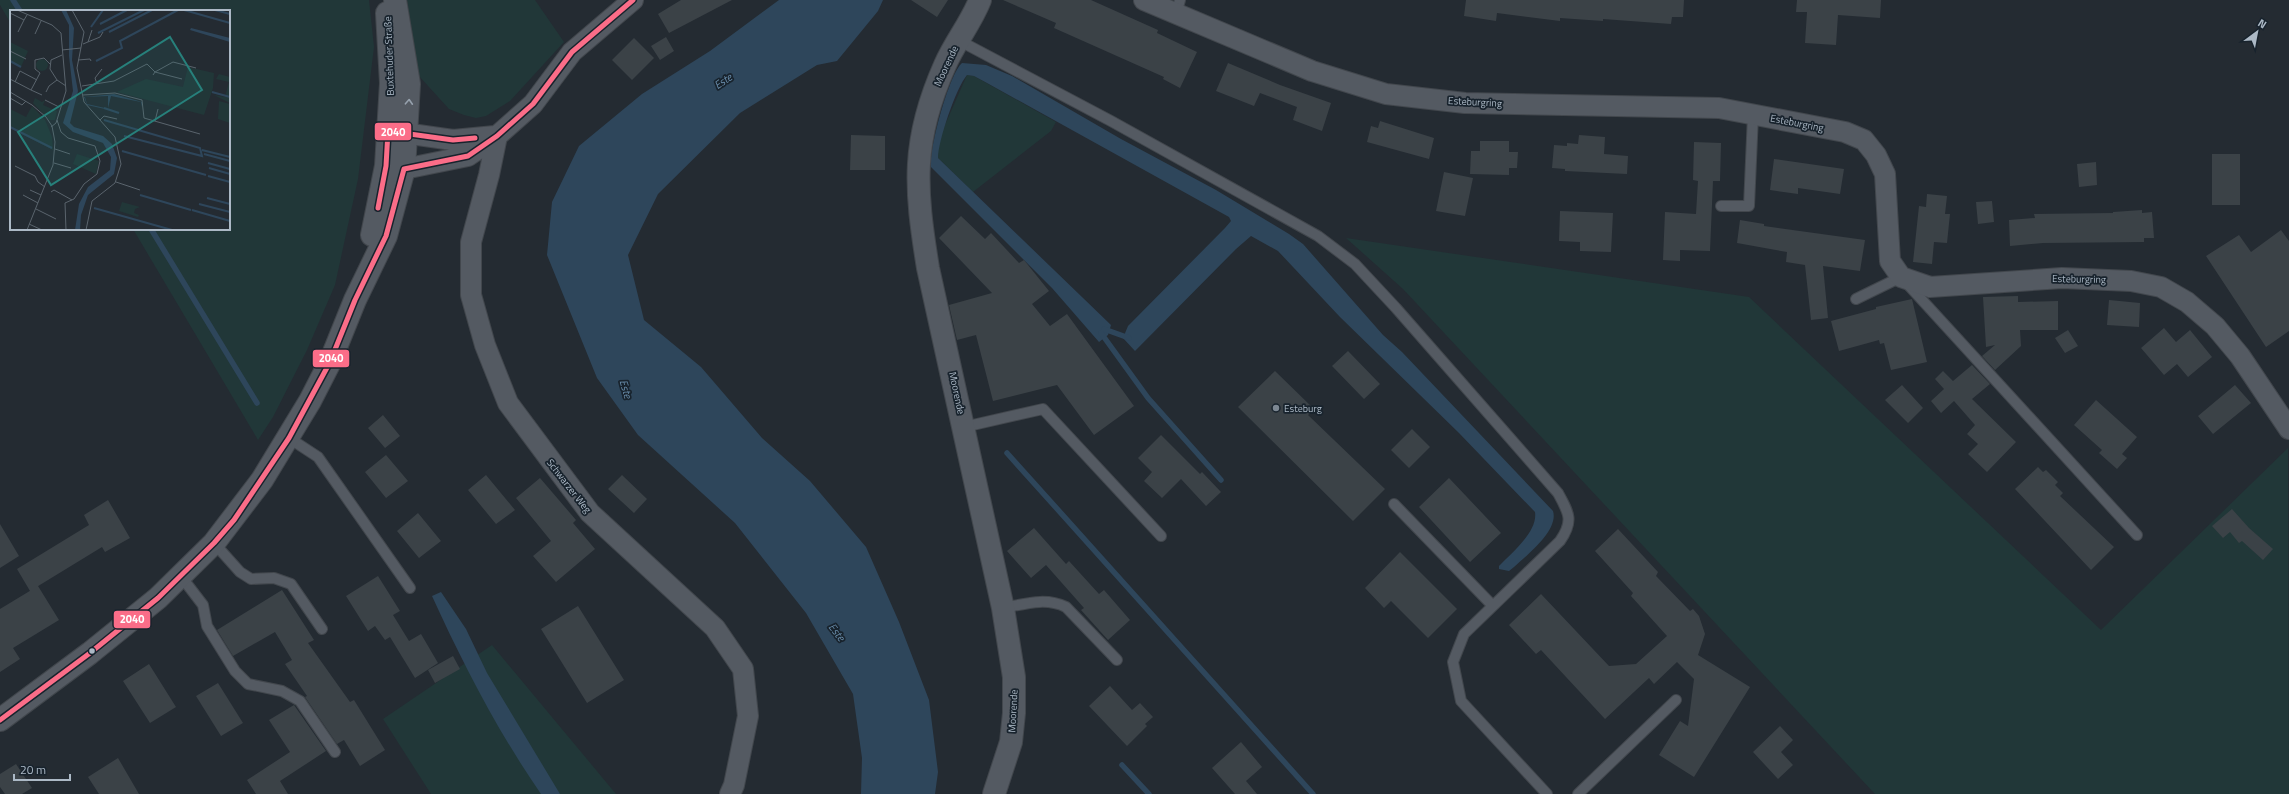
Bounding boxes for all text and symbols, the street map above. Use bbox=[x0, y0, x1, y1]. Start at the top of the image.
inset map bbox=[10, 10, 230, 230]
north arrow bbox=[2237, 12, 2277, 52]
text: N bbox=[2255, 15, 2270, 32]
street label: Buxtehuder Straße bbox=[380, 16, 398, 96]
street label: Moorende bbox=[930, 43, 962, 89]
water label: Este bbox=[711, 69, 736, 93]
street label: Esteburgring bbox=[1448, 93, 1502, 111]
one-way arrow bbox=[404, 99, 413, 105]
street label: Esteburgring bbox=[1769, 110, 1825, 136]
line badge: 2040 bbox=[374, 122, 412, 141]
text: 2040 bbox=[381, 124, 405, 140]
street label: Esteburgring bbox=[2052, 271, 2106, 287]
line badge: 2040 bbox=[312, 349, 350, 368]
text: 2040 bbox=[319, 350, 343, 366]
street label: Moorende bbox=[945, 370, 969, 416]
water label: Este bbox=[616, 378, 637, 401]
place label: Esteburg bbox=[1284, 401, 1322, 416]
marker: Esteburg bbox=[1271, 403, 1281, 413]
street label: Schwarzer Weg bbox=[543, 456, 595, 516]
line badge: 2040 bbox=[113, 610, 151, 629]
text: 2040 bbox=[120, 611, 144, 627]
water label: Este bbox=[825, 620, 850, 645]
unlabelled marker bbox=[87, 646, 97, 656]
street label: Moorende bbox=[1004, 689, 1022, 733]
scale bar bbox=[14, 756, 70, 782]
text: 20 m bbox=[20, 760, 46, 779]

